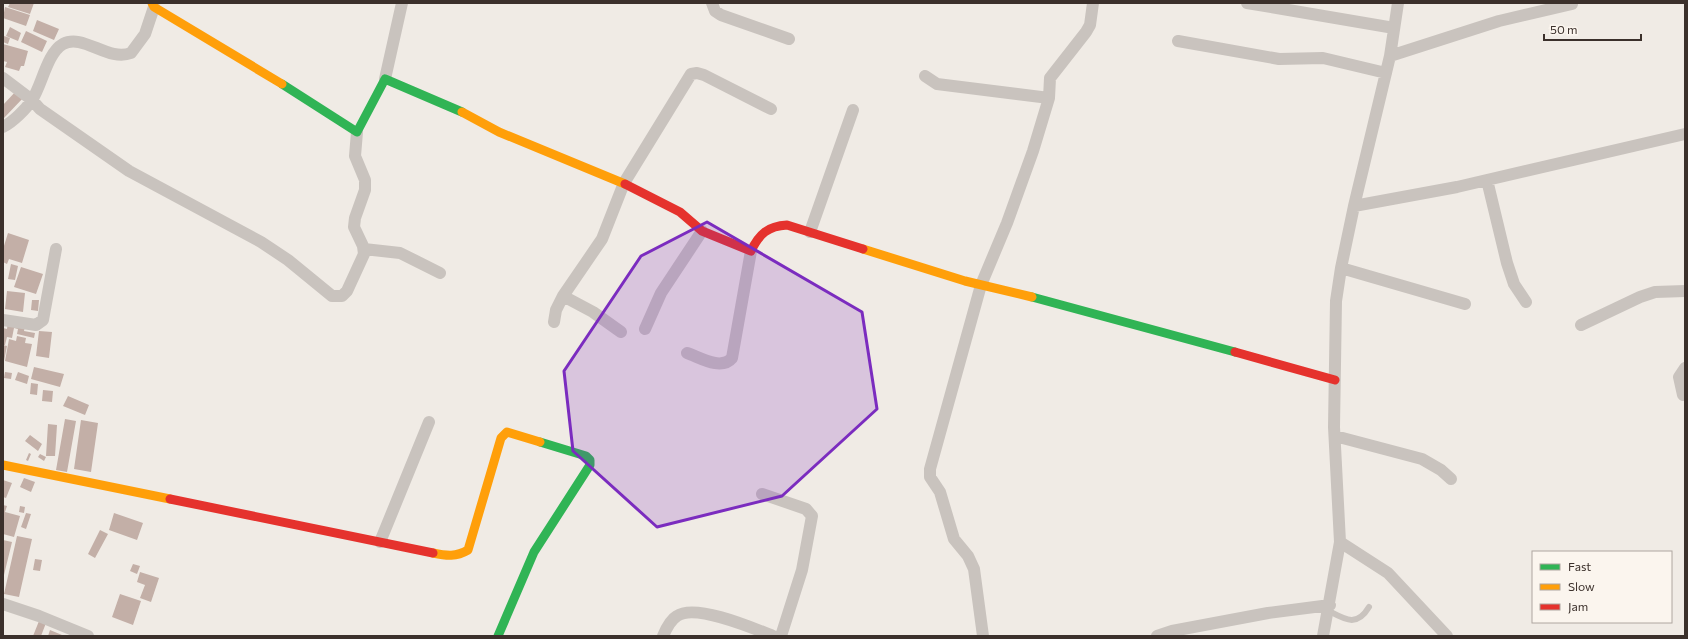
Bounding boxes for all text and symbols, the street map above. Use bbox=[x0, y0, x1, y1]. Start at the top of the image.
scale bar bbox=[1544, 16, 1641, 42]
text: 50 m bbox=[1550, 22, 1578, 36]
legend bbox=[1532, 551, 1672, 623]
text: Fast bbox=[1568, 559, 1591, 573]
text: Slow bbox=[1568, 579, 1595, 593]
text: Jam bbox=[1568, 599, 1588, 614]

